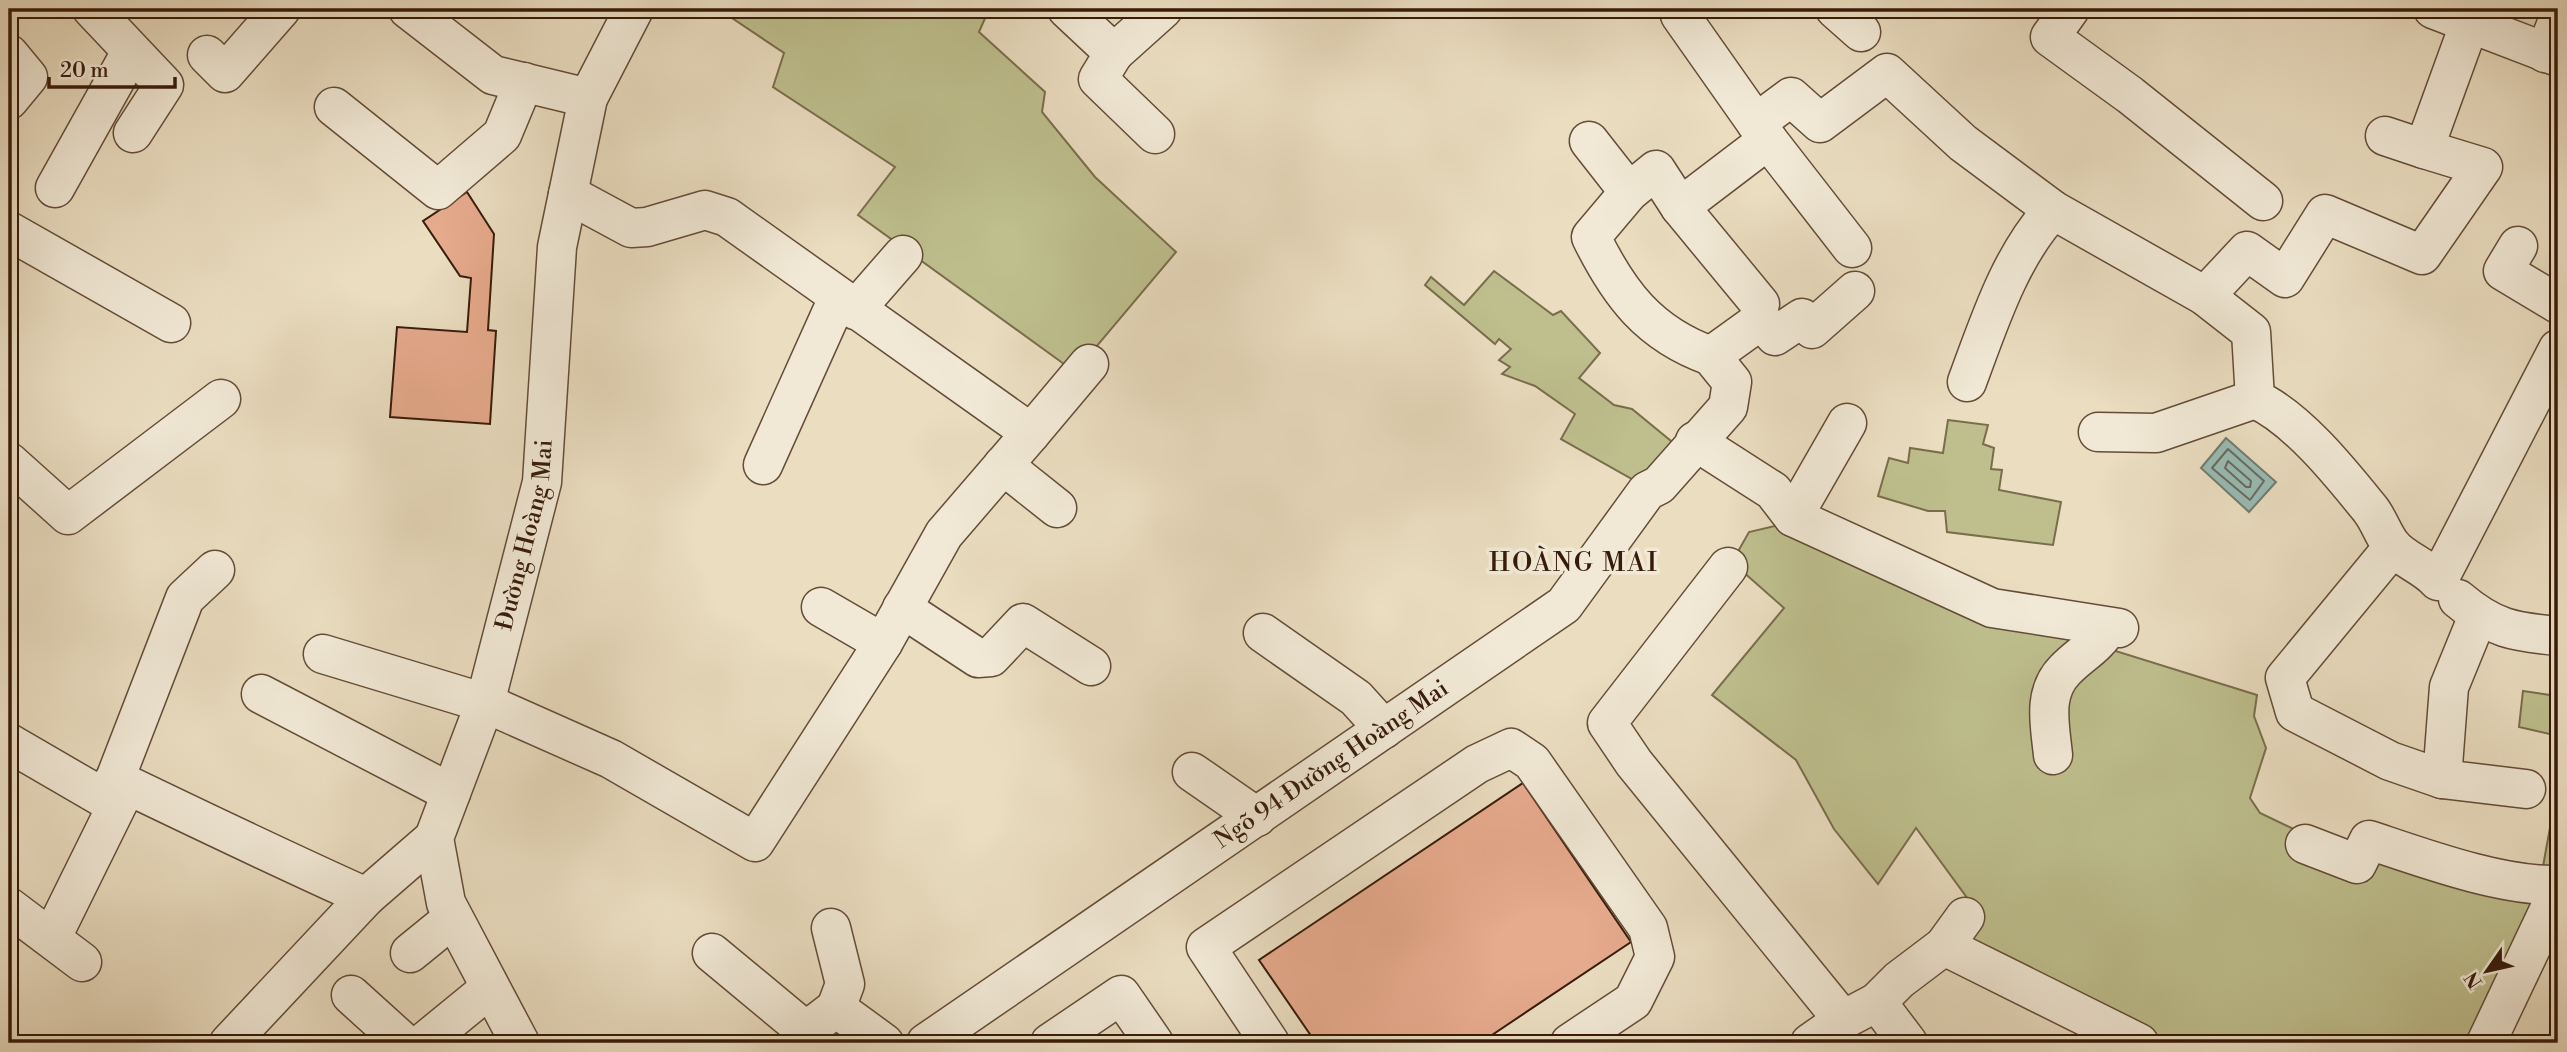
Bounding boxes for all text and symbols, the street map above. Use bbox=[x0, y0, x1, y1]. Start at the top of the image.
scale bar bbox=[49, 46, 175, 90]
text: 20 m bbox=[60, 58, 109, 84]
street label: Đường Hoàng Mai bbox=[489, 438, 560, 634]
district label: HOÀNG MAI bbox=[1489, 545, 1659, 579]
street label: Ngõ 94 Đường Hoàng Mai bbox=[1209, 673, 1455, 856]
north arrow bbox=[2452, 936, 2522, 1006]
text: N bbox=[2460, 967, 2488, 993]

